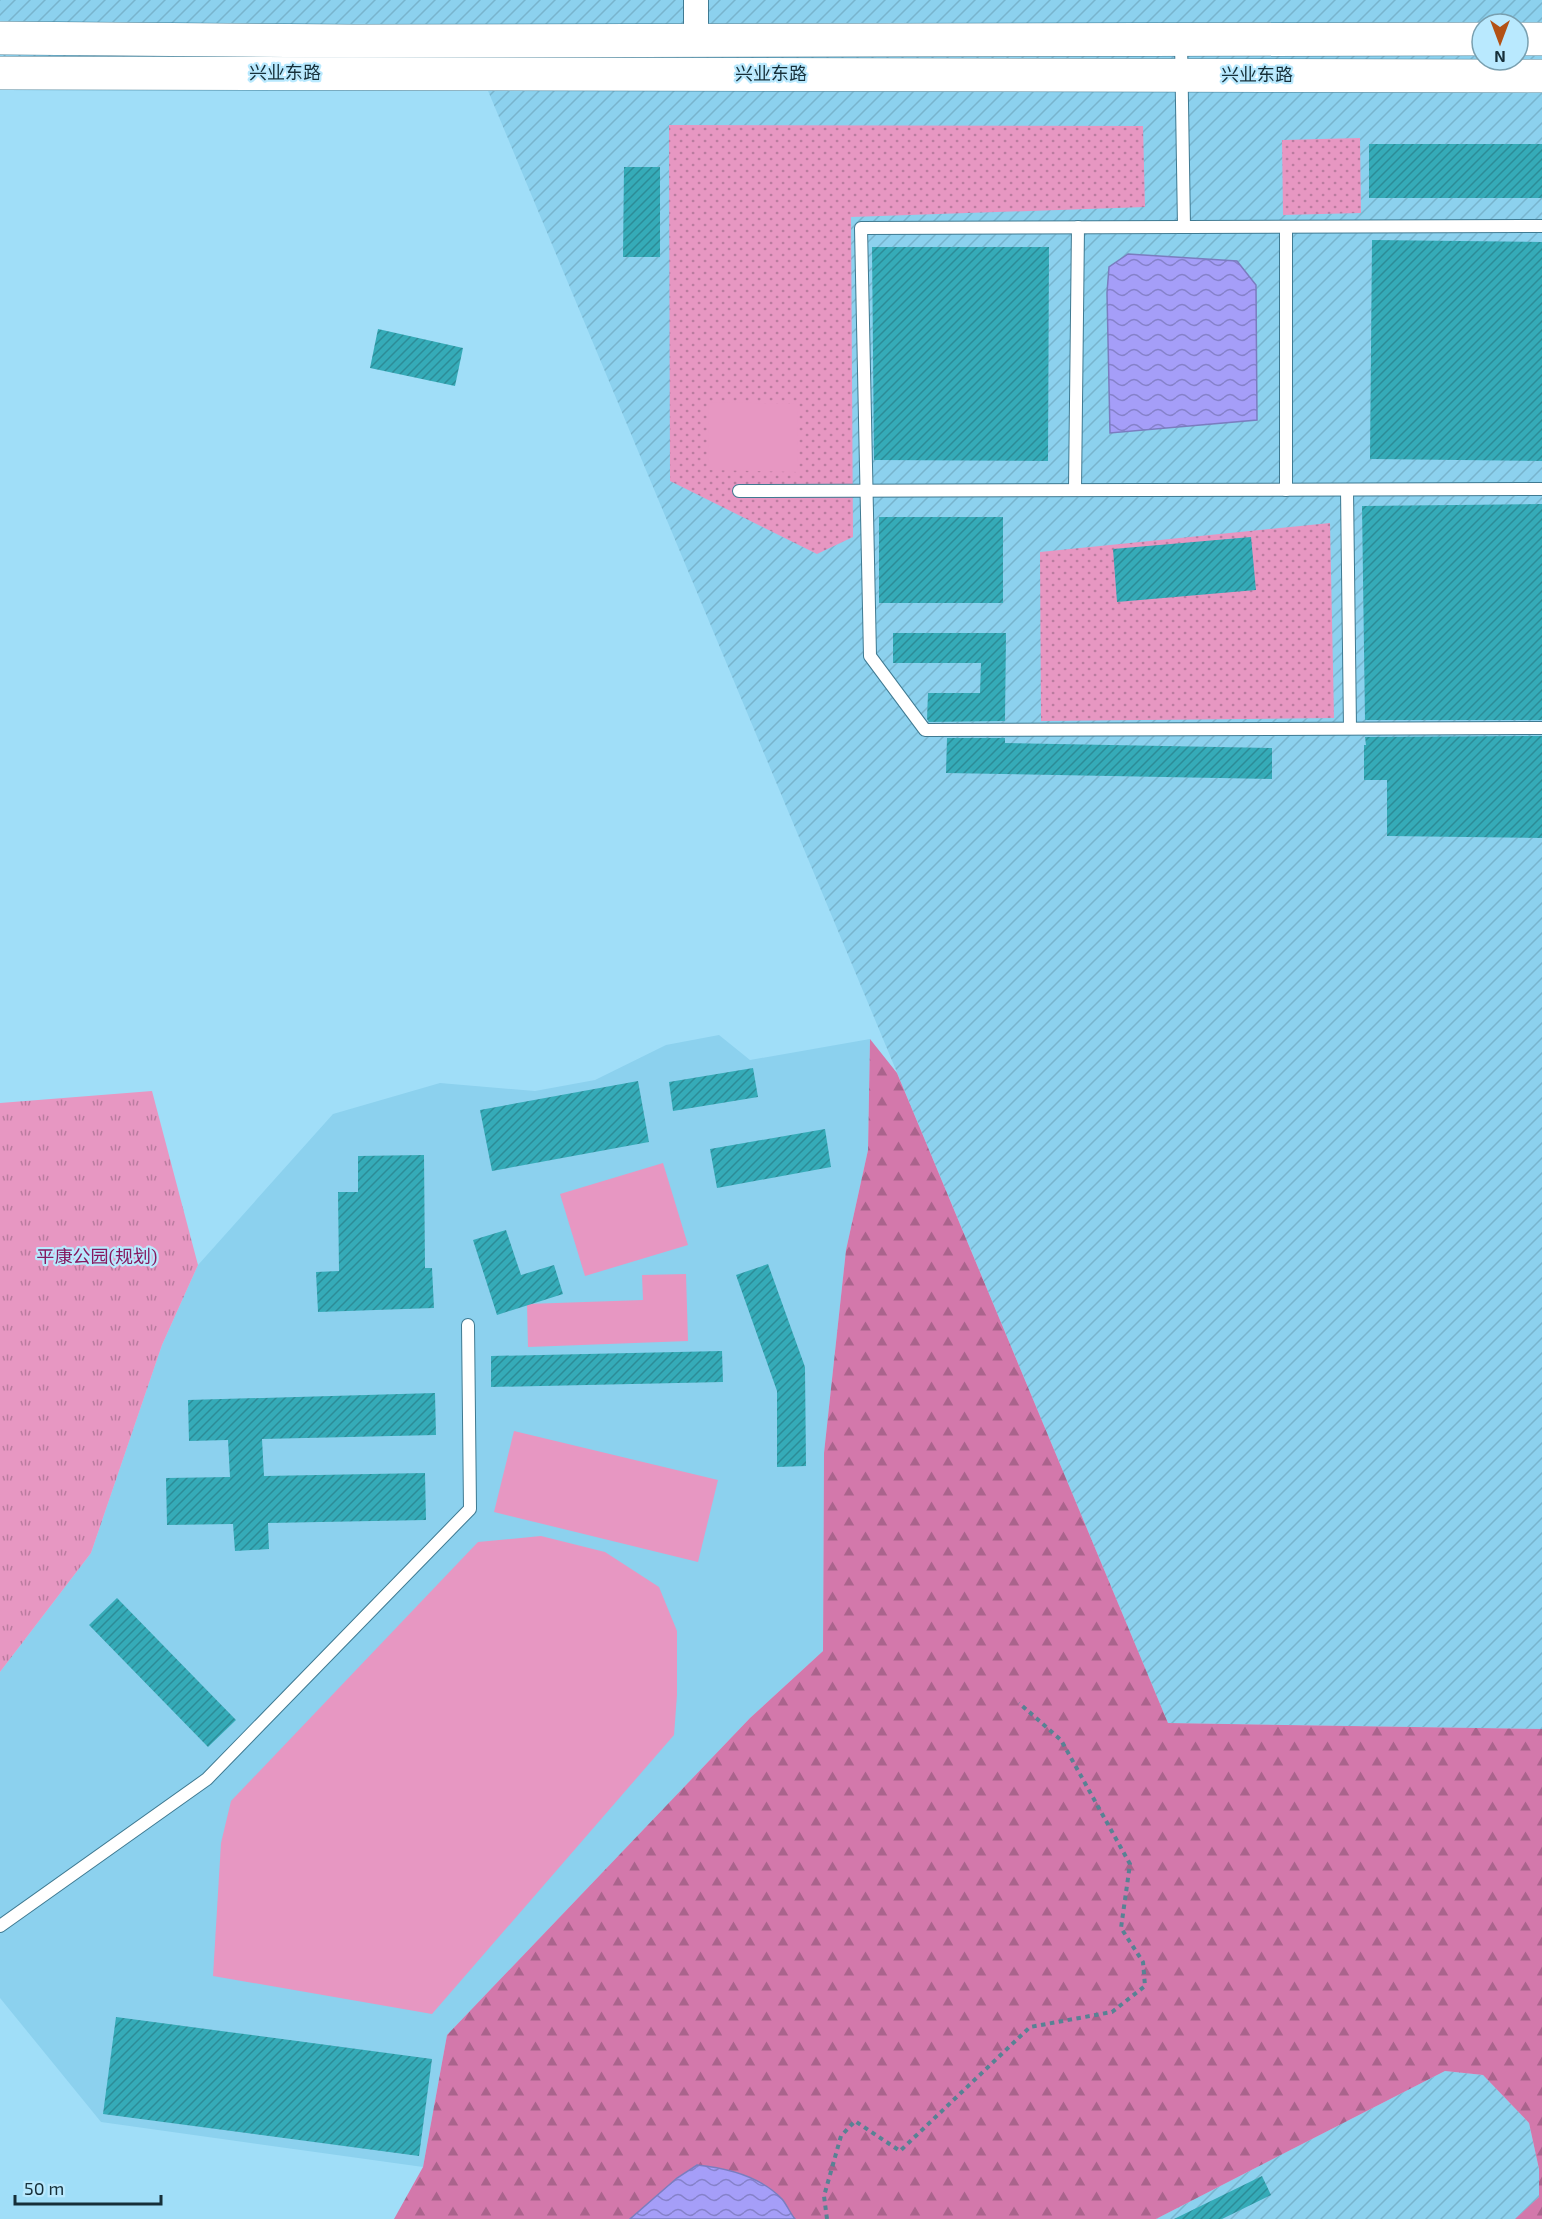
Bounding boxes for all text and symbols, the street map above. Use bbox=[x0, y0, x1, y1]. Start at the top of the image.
north arrow bbox=[1470, 12, 1530, 72]
text: N bbox=[1494, 48, 1506, 67]
street label: 兴业东路 bbox=[249, 61, 321, 83]
street label: 兴业东路 bbox=[735, 62, 807, 84]
street label: 兴业东路 bbox=[1221, 63, 1293, 85]
park label: 平康公园(规划) bbox=[37, 1245, 157, 1267]
scale bar bbox=[15, 2168, 160, 2206]
text: 50 m bbox=[24, 2177, 64, 2199]

